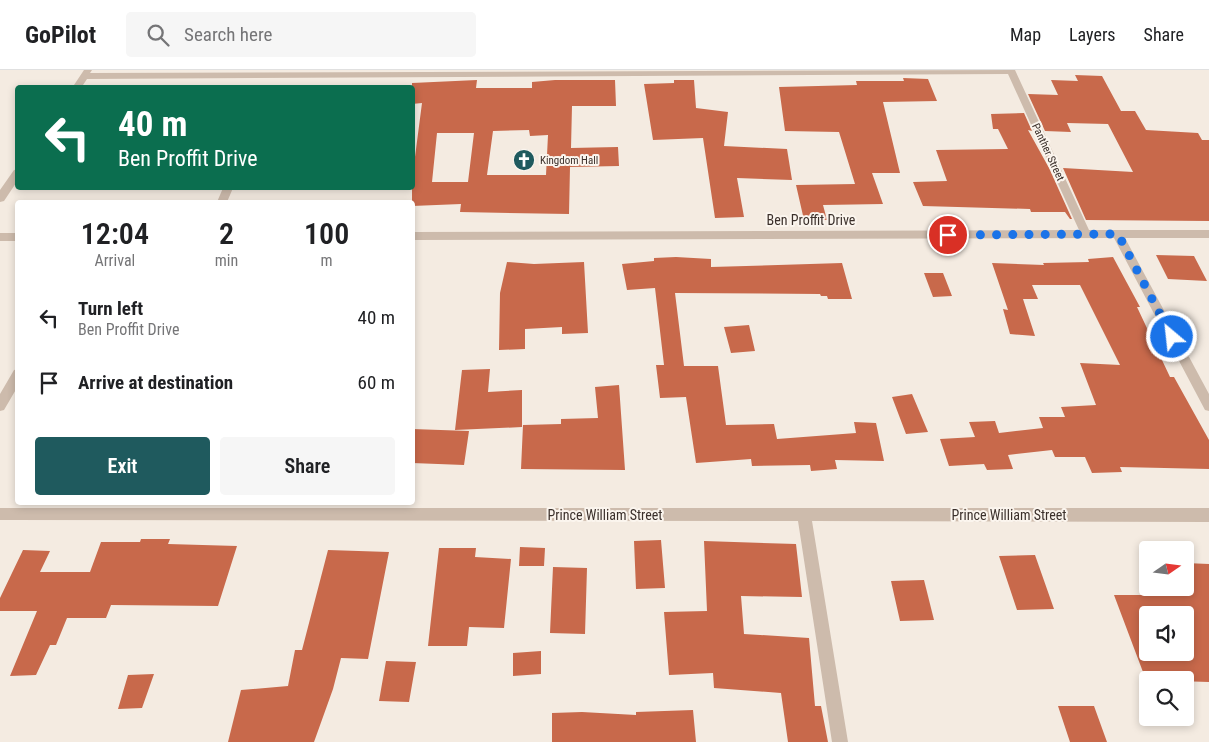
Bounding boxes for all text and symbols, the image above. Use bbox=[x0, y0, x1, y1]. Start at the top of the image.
search box bbox=[126, 12, 476, 57]
text: GoPilot bbox=[25, 21, 96, 49]
icon: search bbox=[144, 21, 172, 49]
text: Search here bbox=[184, 23, 272, 46]
text: Map bbox=[1010, 24, 1041, 45]
text: Layers bbox=[1069, 24, 1116, 45]
text: Share bbox=[1144, 24, 1184, 45]
text: 40 m bbox=[118, 104, 187, 145]
icon: left bbox=[35, 105, 100, 170]
street label: Panther Street bbox=[1029, 121, 1067, 183]
text: Ben Proffit Drive bbox=[118, 146, 258, 171]
church icon: Kingdom Hall bbox=[512, 148, 536, 172]
place label: Kingdom Hall bbox=[540, 154, 598, 167]
street label: Ben Proffit Drive bbox=[767, 212, 856, 228]
pin bbox=[927, 214, 969, 256]
text: 12:04 bbox=[81, 216, 149, 251]
text: 2 bbox=[219, 216, 234, 251]
text: 100 bbox=[304, 216, 349, 251]
icon: arrive bbox=[934, 221, 962, 249]
text: Arrival bbox=[95, 251, 135, 270]
text: min bbox=[215, 251, 238, 270]
text: m bbox=[321, 251, 333, 270]
text: Turn left bbox=[78, 297, 143, 320]
icon: left bbox=[35, 304, 63, 332]
text: 40 m bbox=[358, 306, 395, 329]
position arrow bbox=[1145, 310, 1197, 362]
text: Ben Proffit Drive bbox=[78, 320, 180, 339]
icon: arrive bbox=[35, 369, 63, 397]
text: Arrive at destination bbox=[78, 371, 233, 394]
text: 60 m bbox=[358, 371, 395, 394]
button: Exit bbox=[35, 437, 210, 495]
button: Share bbox=[220, 437, 395, 495]
street label: Prince William Street bbox=[547, 507, 663, 523]
street label: Prince William Street bbox=[951, 507, 1067, 523]
north arrow bbox=[1139, 541, 1194, 596]
map controls bbox=[1139, 541, 1194, 726]
button: sound bbox=[1139, 606, 1194, 661]
button: search bbox=[1139, 671, 1194, 726]

